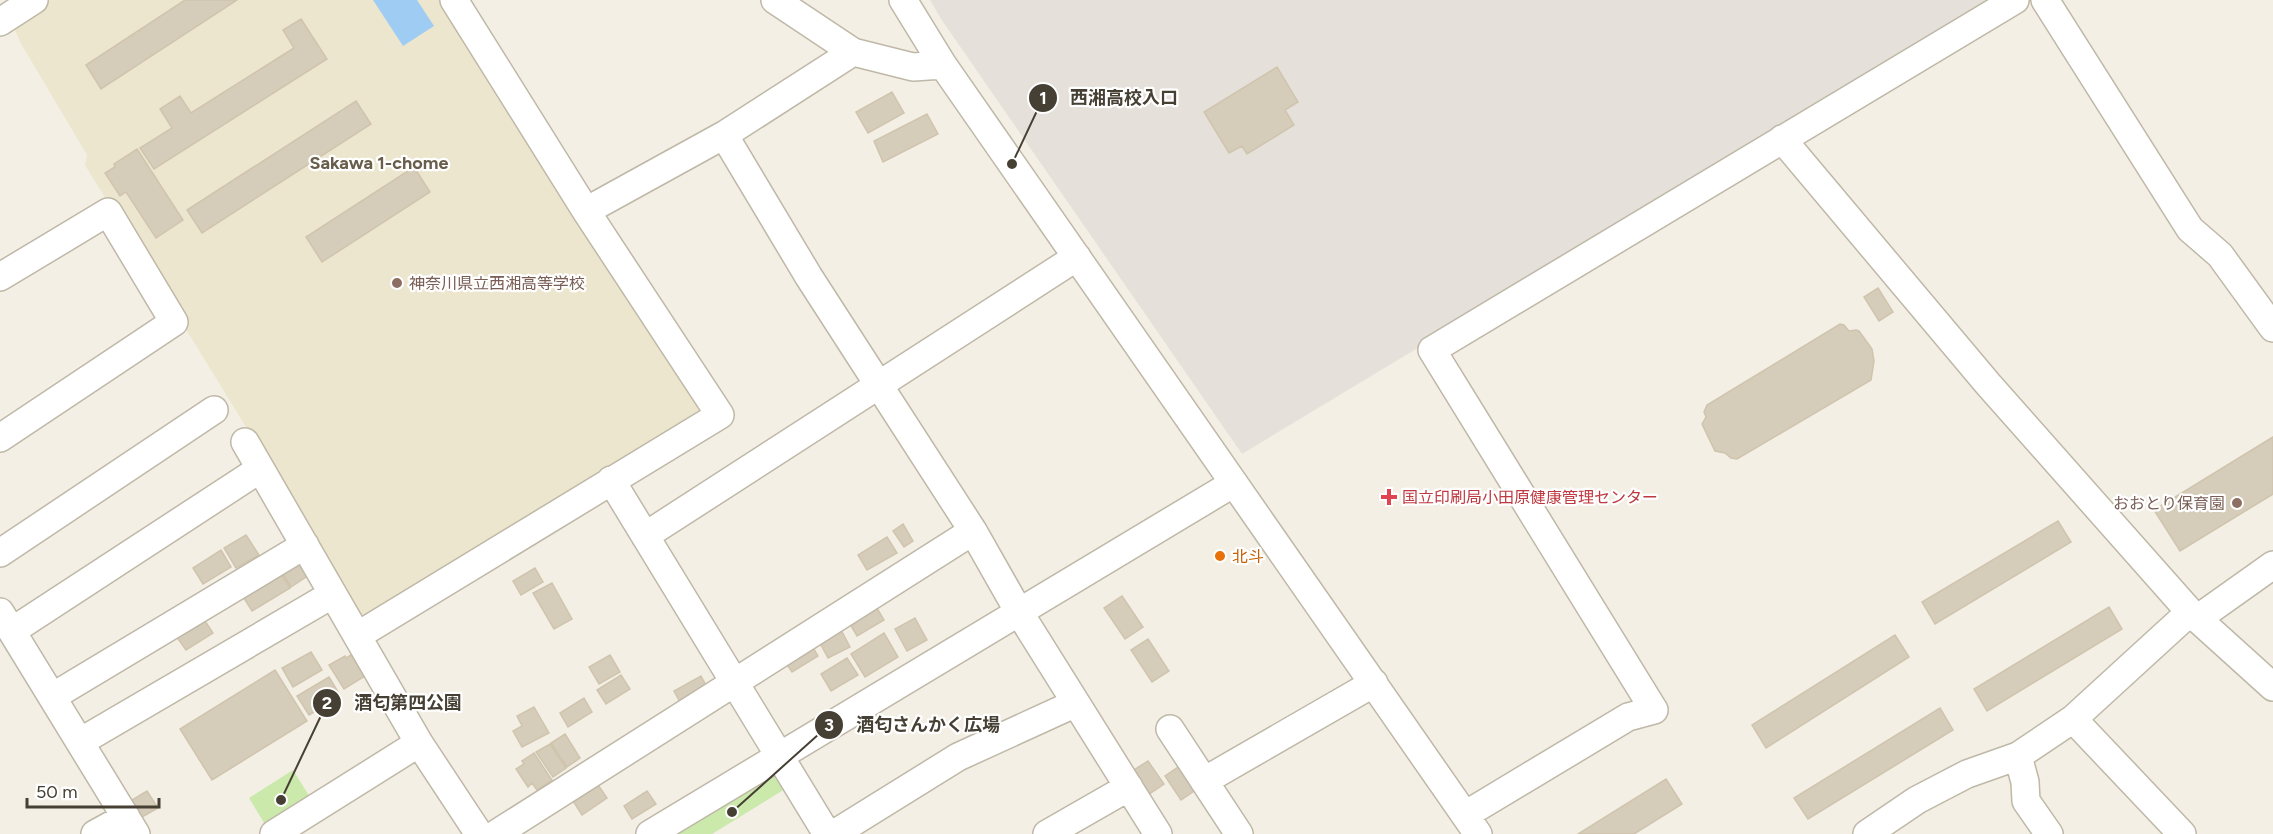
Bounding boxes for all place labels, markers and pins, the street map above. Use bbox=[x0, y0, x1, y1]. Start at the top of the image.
callout: 西湘高校入口 bbox=[1028, 80, 1190, 116]
place label: 神奈川県立西湘高等学校 bbox=[409, 274, 585, 293]
marker: 神奈川県立西湘高等学校 bbox=[390, 276, 404, 290]
marker: 国立印刷局小田原健康管理センター bbox=[1380, 488, 1398, 506]
place label: 国立印刷局小田原健康管理センター bbox=[1402, 488, 1658, 507]
place label: おおとり保育園 bbox=[2113, 494, 2225, 513]
marker: おおとり保育園 bbox=[2230, 496, 2244, 510]
place label: 北斗 bbox=[1232, 547, 1264, 566]
marker: 北斗 bbox=[1213, 549, 1227, 563]
callout: 酒匂第四公園 bbox=[312, 685, 474, 721]
callout: 酒匂さんかく広場 bbox=[814, 707, 1012, 743]

